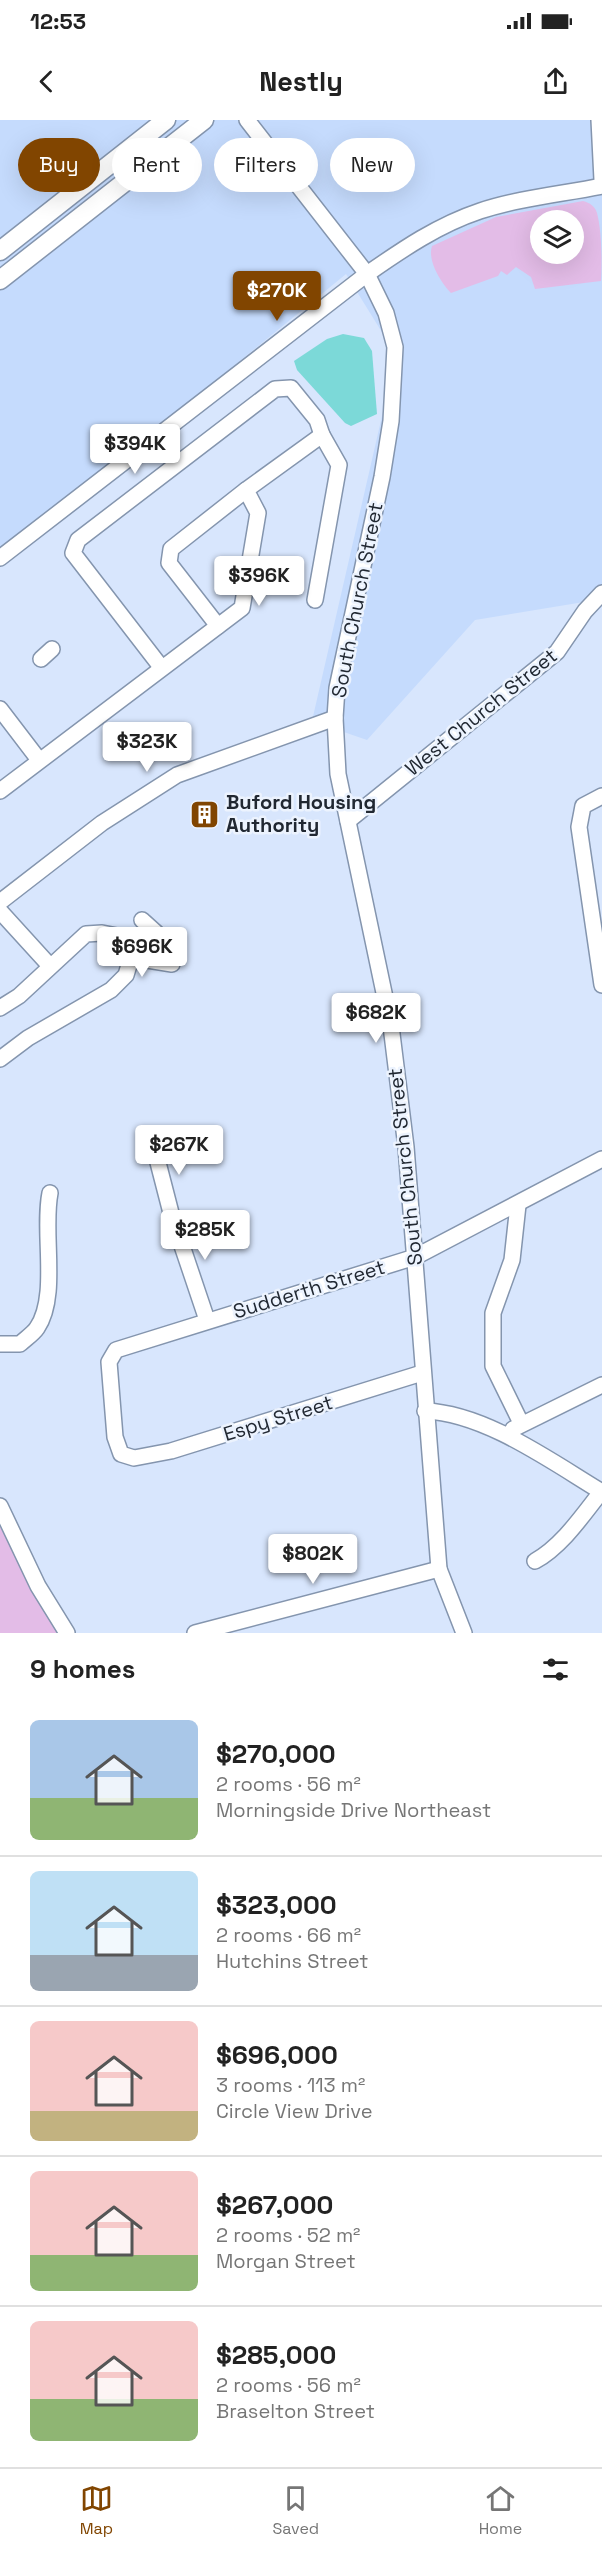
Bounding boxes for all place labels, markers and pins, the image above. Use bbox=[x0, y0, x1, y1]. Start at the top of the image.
pin: $270K bbox=[235, 271, 319, 322]
pin: $394K bbox=[93, 424, 177, 475]
pin: $396K bbox=[217, 556, 301, 607]
pin: $323K bbox=[105, 722, 189, 773]
place label: Buford Housing Authority bbox=[226, 789, 376, 838]
building icon: Buford Housing Authority bbox=[189, 798, 221, 830]
pin: $696K bbox=[100, 927, 184, 978]
pin: $682K bbox=[334, 993, 418, 1044]
pin: $267K bbox=[137, 1125, 221, 1176]
pin: $285K bbox=[163, 1210, 247, 1261]
pin: $802K bbox=[271, 1534, 355, 1585]

